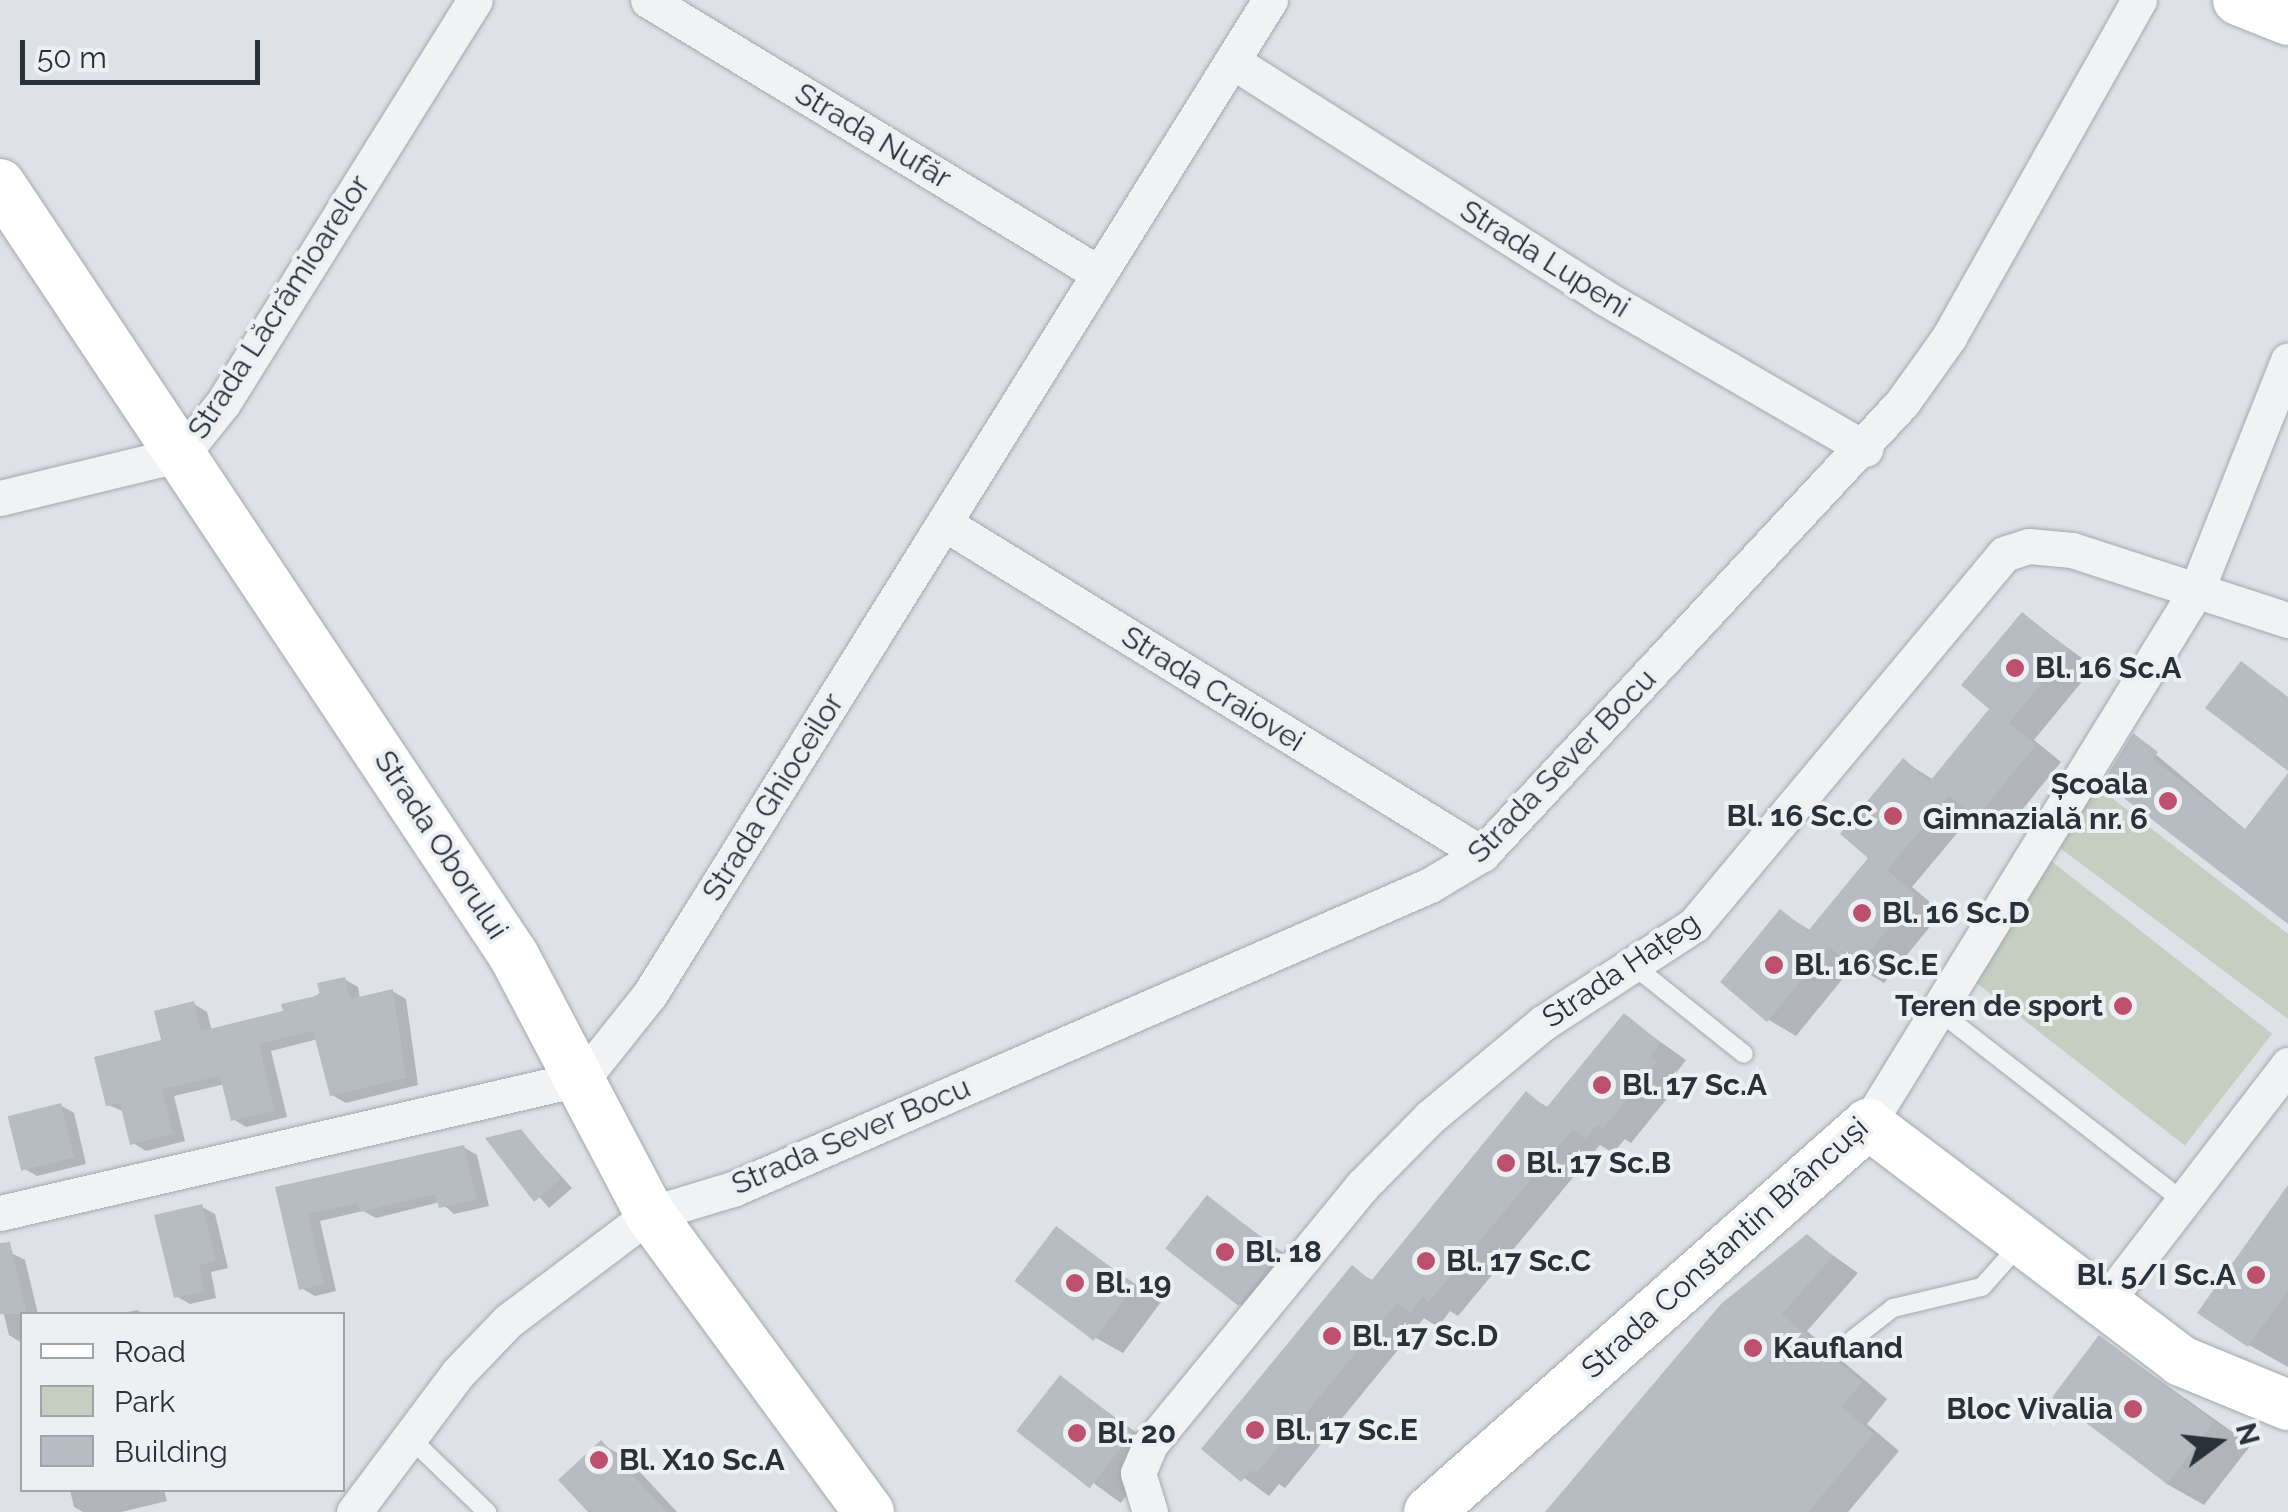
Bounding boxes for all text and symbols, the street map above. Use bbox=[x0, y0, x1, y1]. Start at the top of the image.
scale bar bbox=[25, 20, 265, 82]
text: 50 m bbox=[37, 40, 107, 75]
street label: Strada Nufăr bbox=[789, 75, 957, 197]
street label: Strada Lăcrămioarelor bbox=[180, 168, 378, 446]
street label: Strada Lupeni bbox=[1454, 193, 1636, 325]
street label: Strada Craiovei bbox=[1115, 619, 1311, 759]
place label: Bl. 16 Sc.A bbox=[2035, 650, 2181, 686]
marker: Bl. 16 Sc.A bbox=[2004, 657, 2026, 679]
street label: Strada Sever Bocu bbox=[1460, 661, 1664, 871]
street label: Strada Ghioceilor bbox=[695, 687, 851, 907]
street label: Strada Oborului bbox=[367, 744, 515, 946]
place label: Școala Gimnazială nr. 6 bbox=[1923, 766, 2148, 836]
marker: Școala Gimnazială nr. 6 bbox=[2157, 790, 2179, 812]
place label: Bl. 16 Sc.C bbox=[1727, 798, 1873, 834]
marker: Bl. 16 Sc.C bbox=[1882, 805, 1904, 827]
place label: Bl. 16 Sc.D bbox=[1882, 895, 2030, 931]
marker: Bl. 16 Sc.D bbox=[1851, 902, 1873, 924]
street label: Strada Hațeg bbox=[1536, 904, 1706, 1036]
place label: Bl. 16 Sc.E bbox=[1794, 947, 1938, 983]
marker: Bl. 16 Sc.E bbox=[1763, 954, 1785, 976]
place label: Teren de sport bbox=[1895, 988, 2103, 1024]
marker: Teren de sport bbox=[2112, 995, 2134, 1017]
place label: Bl. 17 Sc.A bbox=[1622, 1067, 1767, 1103]
street label: Strada Sever Bocu bbox=[726, 1069, 976, 1203]
marker: Bl. 17 Sc.A bbox=[1591, 1074, 1613, 1096]
street label: Strada Constantin Brâncuși bbox=[1574, 1110, 1876, 1386]
place label: Bl. 17 Sc.B bbox=[1526, 1145, 1671, 1181]
marker: Bl. 17 Sc.B bbox=[1495, 1152, 1517, 1174]
place label: Bl. 18 bbox=[1245, 1234, 1322, 1270]
marker: Bl. 18 bbox=[1214, 1241, 1236, 1263]
place label: Bl. 17 Sc.C bbox=[1446, 1243, 1591, 1279]
marker: Bl. 17 Sc.C bbox=[1415, 1250, 1437, 1272]
place label: Bl. 5/I Sc.A bbox=[2077, 1257, 2236, 1293]
marker: Bl. 5/I Sc.A bbox=[2245, 1264, 2267, 1286]
place label: Bl. 19 bbox=[1095, 1265, 1171, 1301]
marker: Bl. 19 bbox=[1064, 1272, 1086, 1294]
legend bbox=[20, 1312, 345, 1492]
place label: Bl. 17 Sc.D bbox=[1352, 1318, 1498, 1354]
marker: Bl. 17 Sc.D bbox=[1321, 1325, 1343, 1347]
place label: Kaufland bbox=[1773, 1330, 1903, 1366]
text: Road bbox=[114, 1334, 186, 1369]
marker: Kaufland bbox=[1742, 1337, 1764, 1359]
text: Park bbox=[114, 1384, 175, 1419]
place label: Bloc Vivalia bbox=[1945, 1391, 2113, 1427]
north arrow bbox=[2168, 1392, 2268, 1492]
marker: Bloc Vivalia bbox=[2122, 1398, 2144, 1420]
place label: Bl. 17 Sc.E bbox=[1275, 1412, 1418, 1448]
place label: Bl. 20 bbox=[1097, 1415, 1176, 1451]
marker: Bl. 17 Sc.E bbox=[1244, 1419, 1266, 1441]
text: N bbox=[2229, 1420, 2266, 1449]
marker: Bl. 20 bbox=[1066, 1422, 1088, 1444]
text: Building bbox=[114, 1434, 228, 1469]
place label: Bl. X10 Sc.A bbox=[619, 1442, 785, 1478]
marker: Bl. X10 Sc.A bbox=[588, 1449, 610, 1471]

